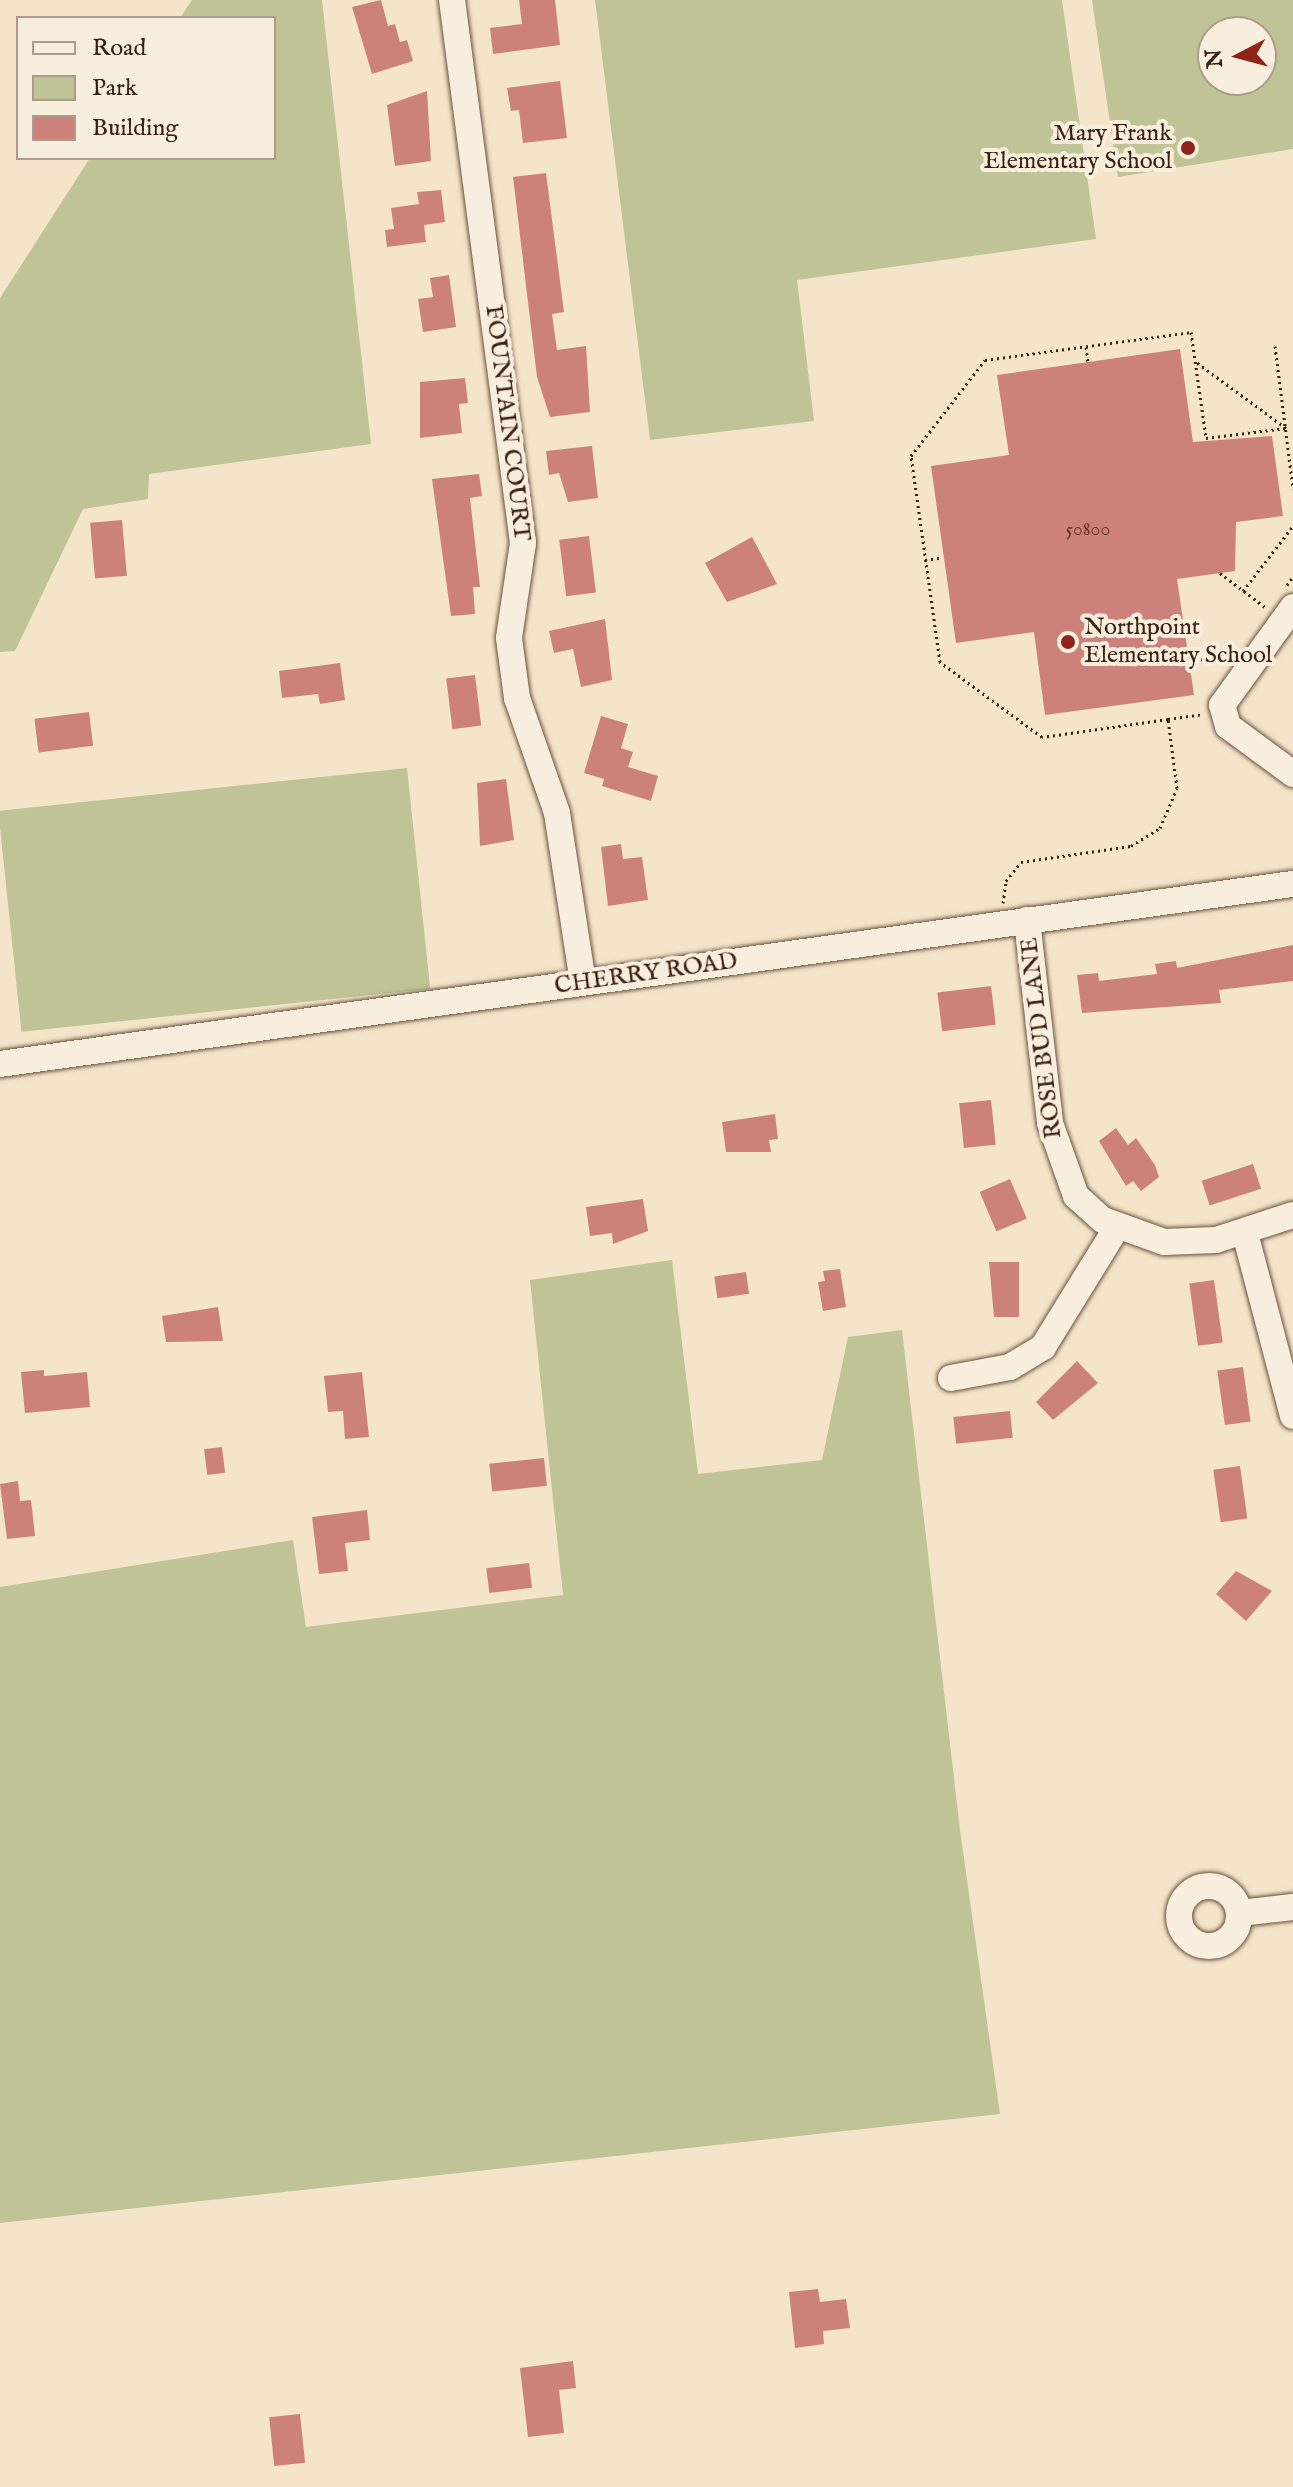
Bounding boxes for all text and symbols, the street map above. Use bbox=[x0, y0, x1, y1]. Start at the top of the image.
legend bbox=[16, 16, 276, 160]
north arrow bbox=[1197, 16, 1277, 96]
text: Road bbox=[92, 33, 146, 64]
text: N bbox=[1200, 47, 1230, 69]
text: Park bbox=[92, 73, 138, 104]
text: Building bbox=[92, 113, 178, 144]
place label: Mary Frank Elementary School bbox=[984, 120, 1172, 176]
marker: Mary Frank Elementary School bbox=[1179, 139, 1197, 157]
street label: FOUNTAIN COURT bbox=[478, 303, 536, 543]
house number: 50800 bbox=[1066, 517, 1110, 541]
place label: Northpoint Elementary School bbox=[1084, 614, 1272, 670]
marker: Northpoint Elementary School bbox=[1059, 633, 1077, 651]
street label: ROSE BUD LANE bbox=[1015, 936, 1069, 1140]
street label: CHERRY ROAD bbox=[553, 947, 739, 1001]

